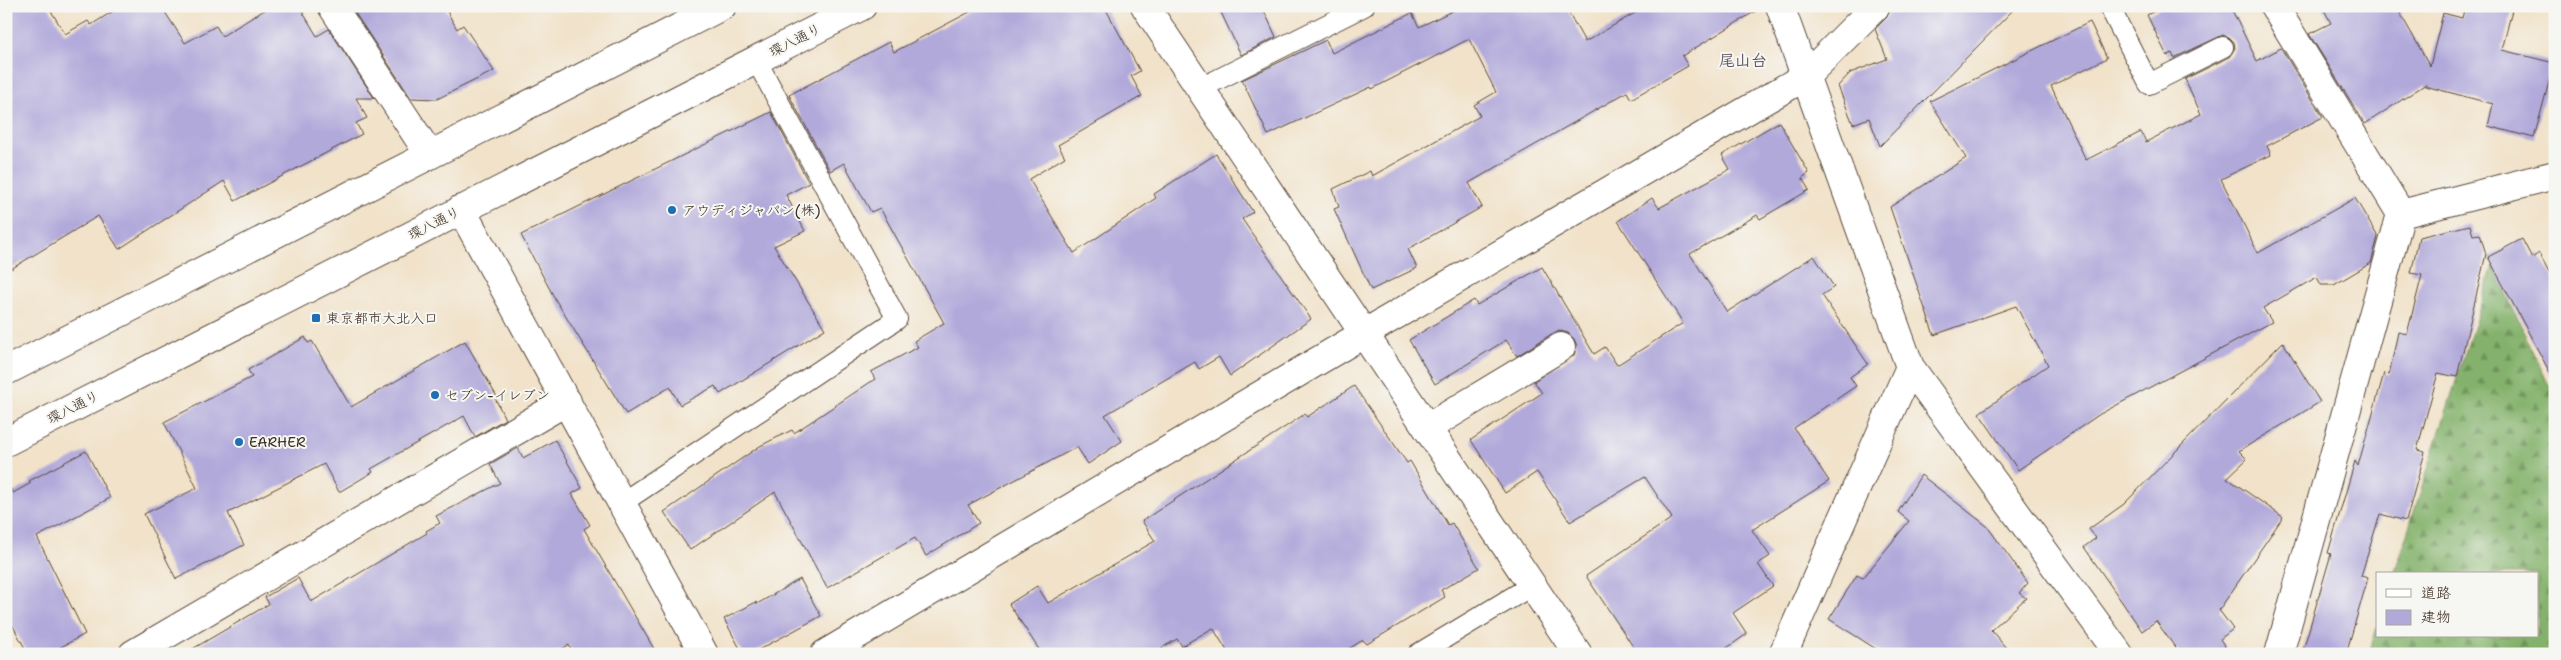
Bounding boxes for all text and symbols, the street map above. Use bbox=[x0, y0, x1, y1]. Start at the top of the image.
street label: 環八通り bbox=[766, 19, 824, 61]
district label: 尾山台 bbox=[1719, 50, 1767, 71]
place label: アウディジャパン(株) bbox=[682, 201, 820, 219]
street label: 環八通り bbox=[405, 202, 463, 244]
marker: アウディジャパン(株) bbox=[666, 204, 678, 216]
place label: 東京都市大北入口 bbox=[326, 309, 438, 327]
marker: 東京都市大北入口 bbox=[310, 312, 322, 324]
street label: 環八通り bbox=[44, 386, 102, 428]
place label: セブン-イレブン bbox=[445, 386, 550, 404]
marker: セブン-イレブン bbox=[429, 389, 441, 401]
place label: EARHER bbox=[249, 433, 306, 451]
marker: EARHER bbox=[233, 436, 245, 448]
legend bbox=[2376, 572, 2538, 638]
text: 道路 bbox=[2421, 583, 2451, 603]
text: 建物 bbox=[2421, 607, 2451, 627]

